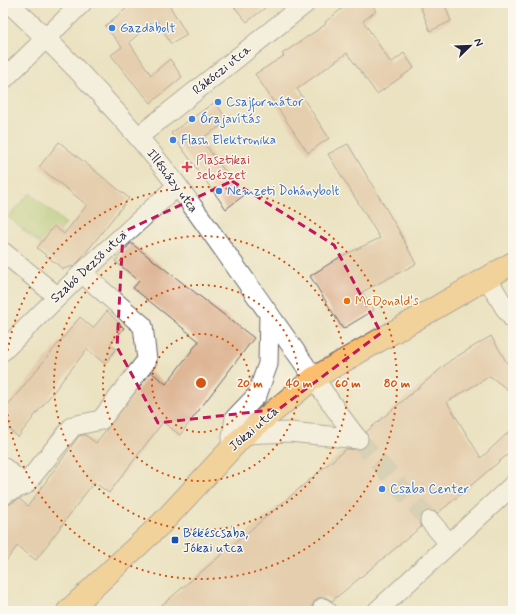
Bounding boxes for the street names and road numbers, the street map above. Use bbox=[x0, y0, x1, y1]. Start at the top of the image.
street label: Rákóczi utca bbox=[189, 41, 255, 99]
street label: Illésházy utca bbox=[143, 146, 201, 216]
street label: Szabó Dezső utca bbox=[47, 227, 131, 307]
street label: Jókai utca bbox=[226, 403, 283, 455]

